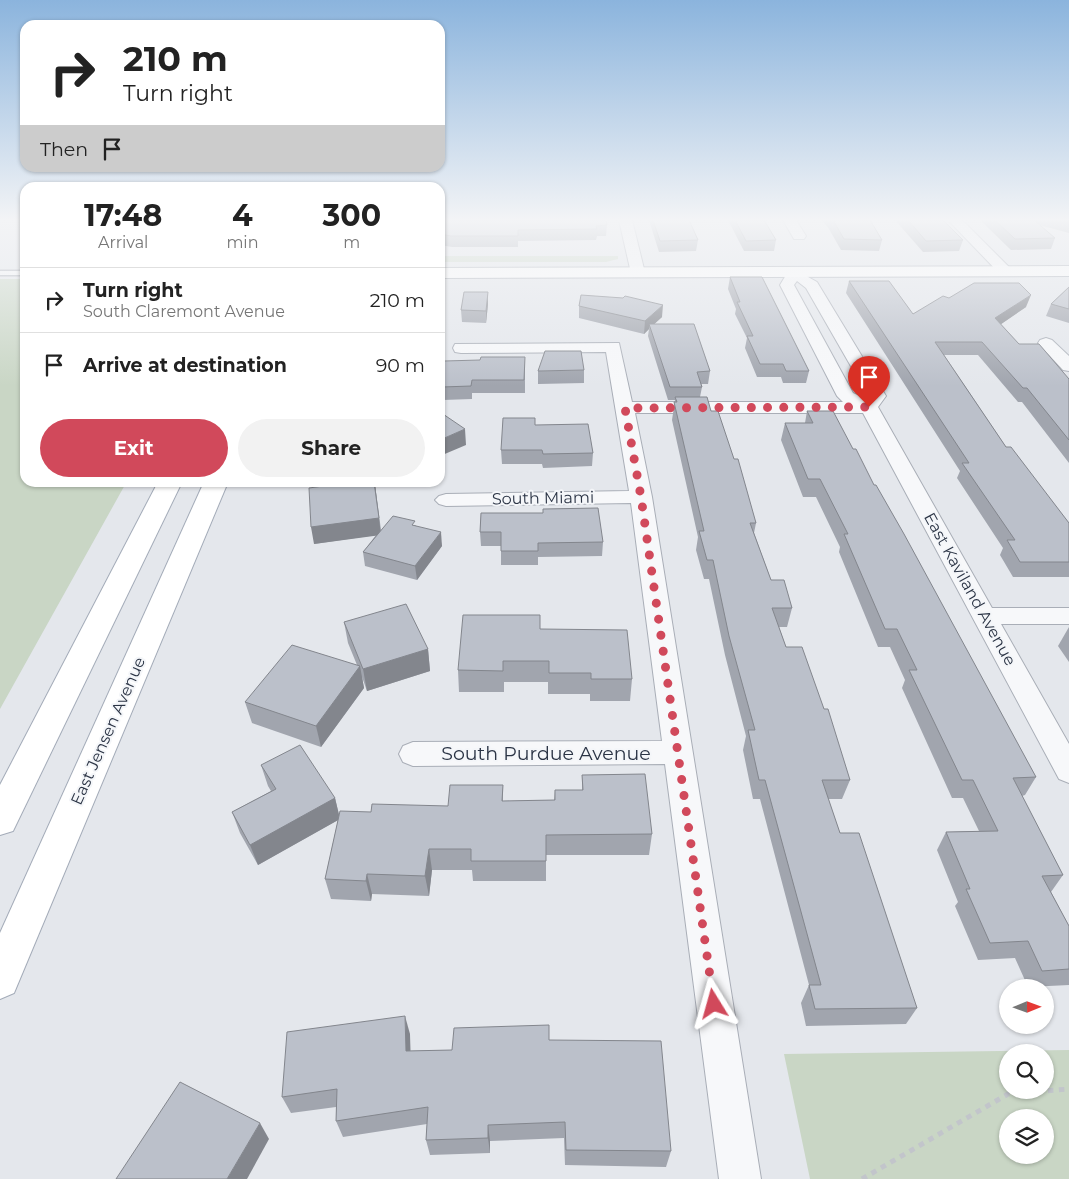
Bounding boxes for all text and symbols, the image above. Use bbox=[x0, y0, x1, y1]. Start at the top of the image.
text: 210 m bbox=[123, 37, 228, 80]
icon: right bbox=[40, 40, 105, 105]
text: Turn right bbox=[123, 80, 233, 107]
icon: arrive bbox=[98, 135, 126, 163]
text: Then bbox=[40, 138, 88, 161]
text: 17:48 bbox=[84, 197, 162, 234]
text: 4 bbox=[232, 197, 253, 234]
text: 300 bbox=[323, 197, 381, 234]
text: Arrival bbox=[98, 233, 148, 252]
text: min bbox=[226, 233, 259, 252]
text: m bbox=[343, 233, 360, 252]
text: Turn right bbox=[83, 279, 183, 302]
icon: right bbox=[40, 286, 68, 314]
text: 210 m bbox=[370, 289, 425, 312]
text: South Claremont Avenue bbox=[83, 302, 285, 321]
icon: arrive bbox=[40, 351, 68, 379]
text: Arrive at destination bbox=[83, 354, 287, 377]
text: 90 m bbox=[376, 354, 425, 377]
pin bbox=[848, 356, 890, 407]
icon: arrive bbox=[855, 363, 883, 391]
button: Exit bbox=[40, 419, 228, 477]
button: Share bbox=[238, 419, 425, 477]
street label: South Miami bbox=[492, 488, 594, 508]
street label: East Kaviland Avenue bbox=[920, 509, 1020, 669]
street label: East Jensen Avenue bbox=[67, 654, 149, 808]
street label: South Purdue Avenue bbox=[441, 742, 651, 765]
position arrow bbox=[687, 977, 739, 1029]
north arrow bbox=[999, 979, 1054, 1034]
map controls bbox=[999, 979, 1054, 1164]
button: search bbox=[999, 1044, 1054, 1099]
button: layers bbox=[999, 1109, 1054, 1164]

